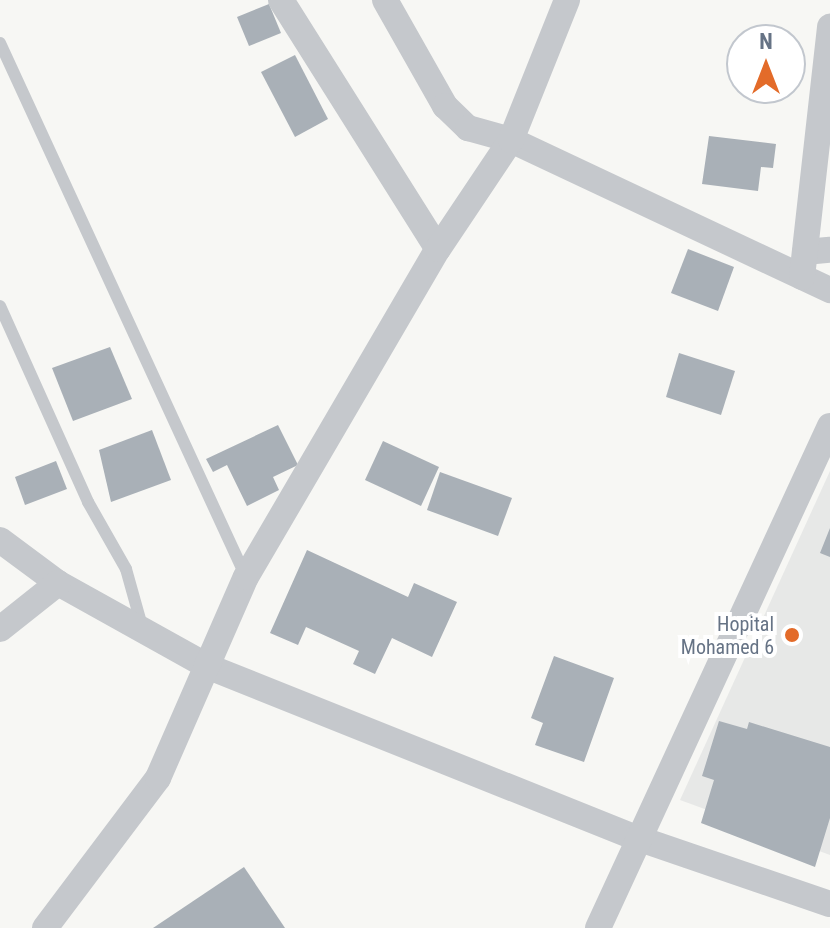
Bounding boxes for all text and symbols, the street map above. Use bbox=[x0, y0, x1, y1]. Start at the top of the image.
north arrow bbox=[726, 24, 806, 104]
text: N bbox=[759, 29, 773, 54]
place label: Hopital Mohamed 6 bbox=[681, 612, 774, 659]
marker: Hopital Mohamed 6 bbox=[781, 624, 803, 646]

